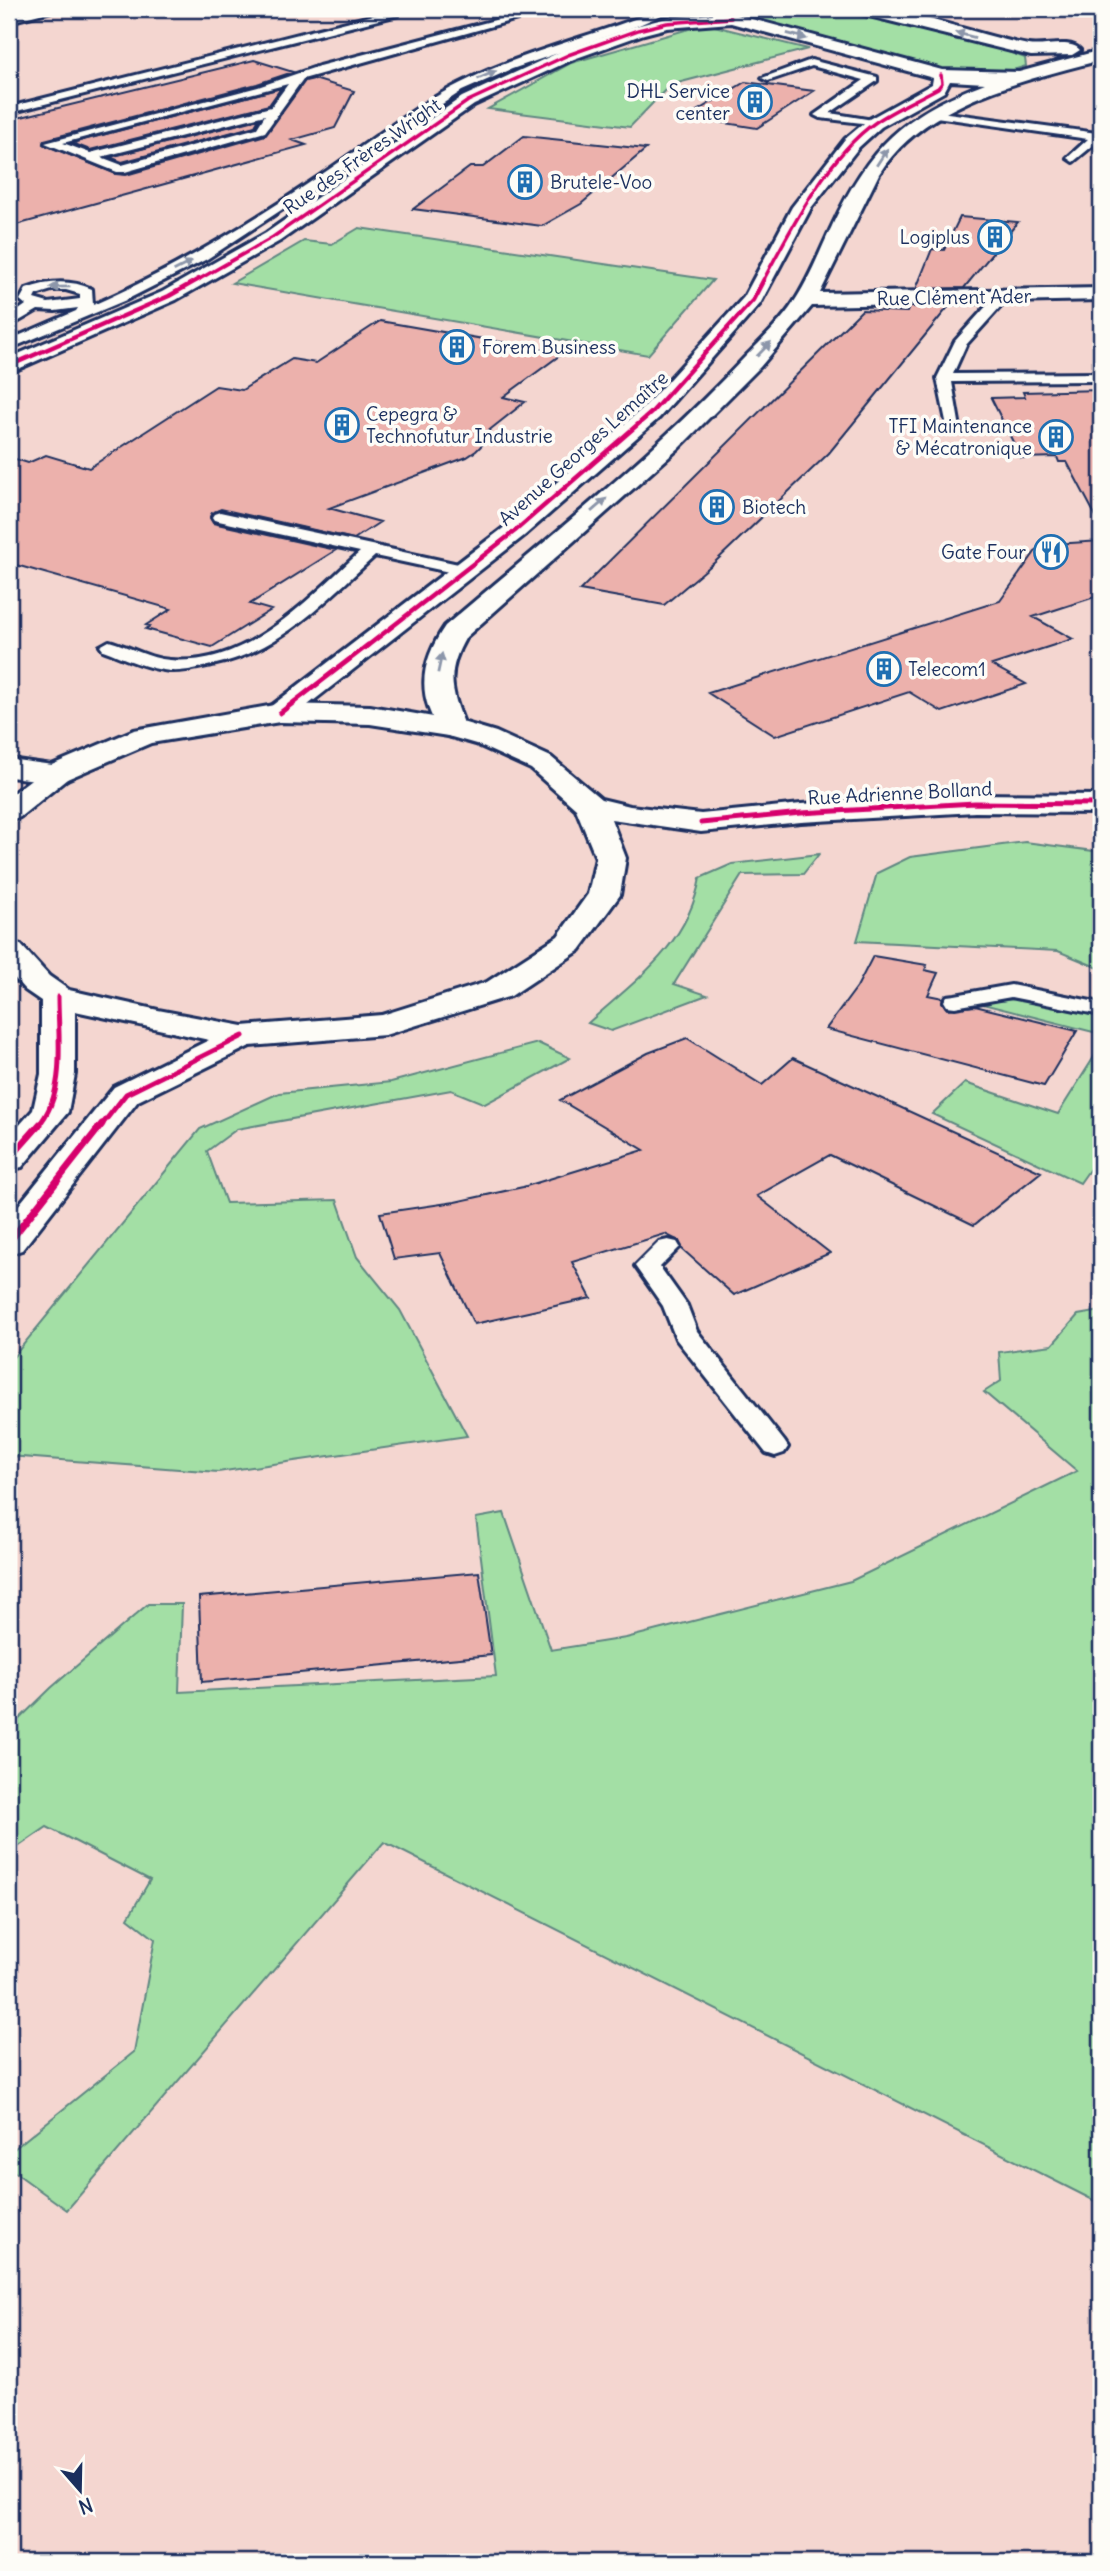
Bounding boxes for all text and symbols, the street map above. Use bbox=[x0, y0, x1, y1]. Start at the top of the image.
one-way arrow bbox=[954, 29, 976, 40]
one-way arrow bbox=[786, 31, 808, 42]
one-way arrow bbox=[476, 69, 497, 80]
place label: DHL Service center bbox=[626, 79, 730, 125]
building icon: DHL Service center bbox=[736, 83, 774, 121]
street label: Rue des Frères Wright bbox=[279, 93, 445, 219]
one-way arrow bbox=[876, 147, 889, 166]
building icon: Brutele-Voo bbox=[506, 163, 544, 201]
place label: Brutele-Voo bbox=[550, 170, 652, 194]
building icon: Logiplus bbox=[976, 218, 1014, 256]
place label: Logiplus bbox=[900, 225, 970, 249]
one-way arrow bbox=[173, 261, 193, 272]
one-way arrow bbox=[48, 281, 70, 293]
street label: Rue Clément Ader bbox=[876, 284, 1032, 310]
building icon: Forem Business bbox=[438, 328, 476, 366]
place label: Forem Business bbox=[482, 335, 616, 359]
one-way arrow bbox=[755, 341, 771, 358]
street label: Avenue Georges Lemaître bbox=[493, 365, 673, 531]
place label: Cepegra & Technofutur Industrie bbox=[366, 402, 553, 448]
building icon: Cepegra & Technofutur Industrie bbox=[323, 406, 361, 444]
place label: TFI Maintenance & Mécatronique bbox=[888, 414, 1032, 460]
building icon: TFI Maintenance & Mécatronique bbox=[1037, 418, 1075, 456]
building icon: Biotech bbox=[698, 488, 736, 526]
place label: Biotech bbox=[742, 495, 806, 519]
one-way arrow bbox=[590, 497, 608, 513]
restaurant icon: Gate Four bbox=[1032, 533, 1070, 571]
place label: Gate Four bbox=[941, 540, 1026, 564]
building icon: Telecom1 bbox=[865, 650, 903, 688]
one-way arrow bbox=[435, 652, 446, 674]
place label: Telecom1 bbox=[908, 657, 986, 681]
street label: Rue Adrienne Bolland bbox=[807, 776, 993, 810]
north arrow bbox=[46, 2456, 116, 2526]
text: N bbox=[76, 2492, 96, 2519]

